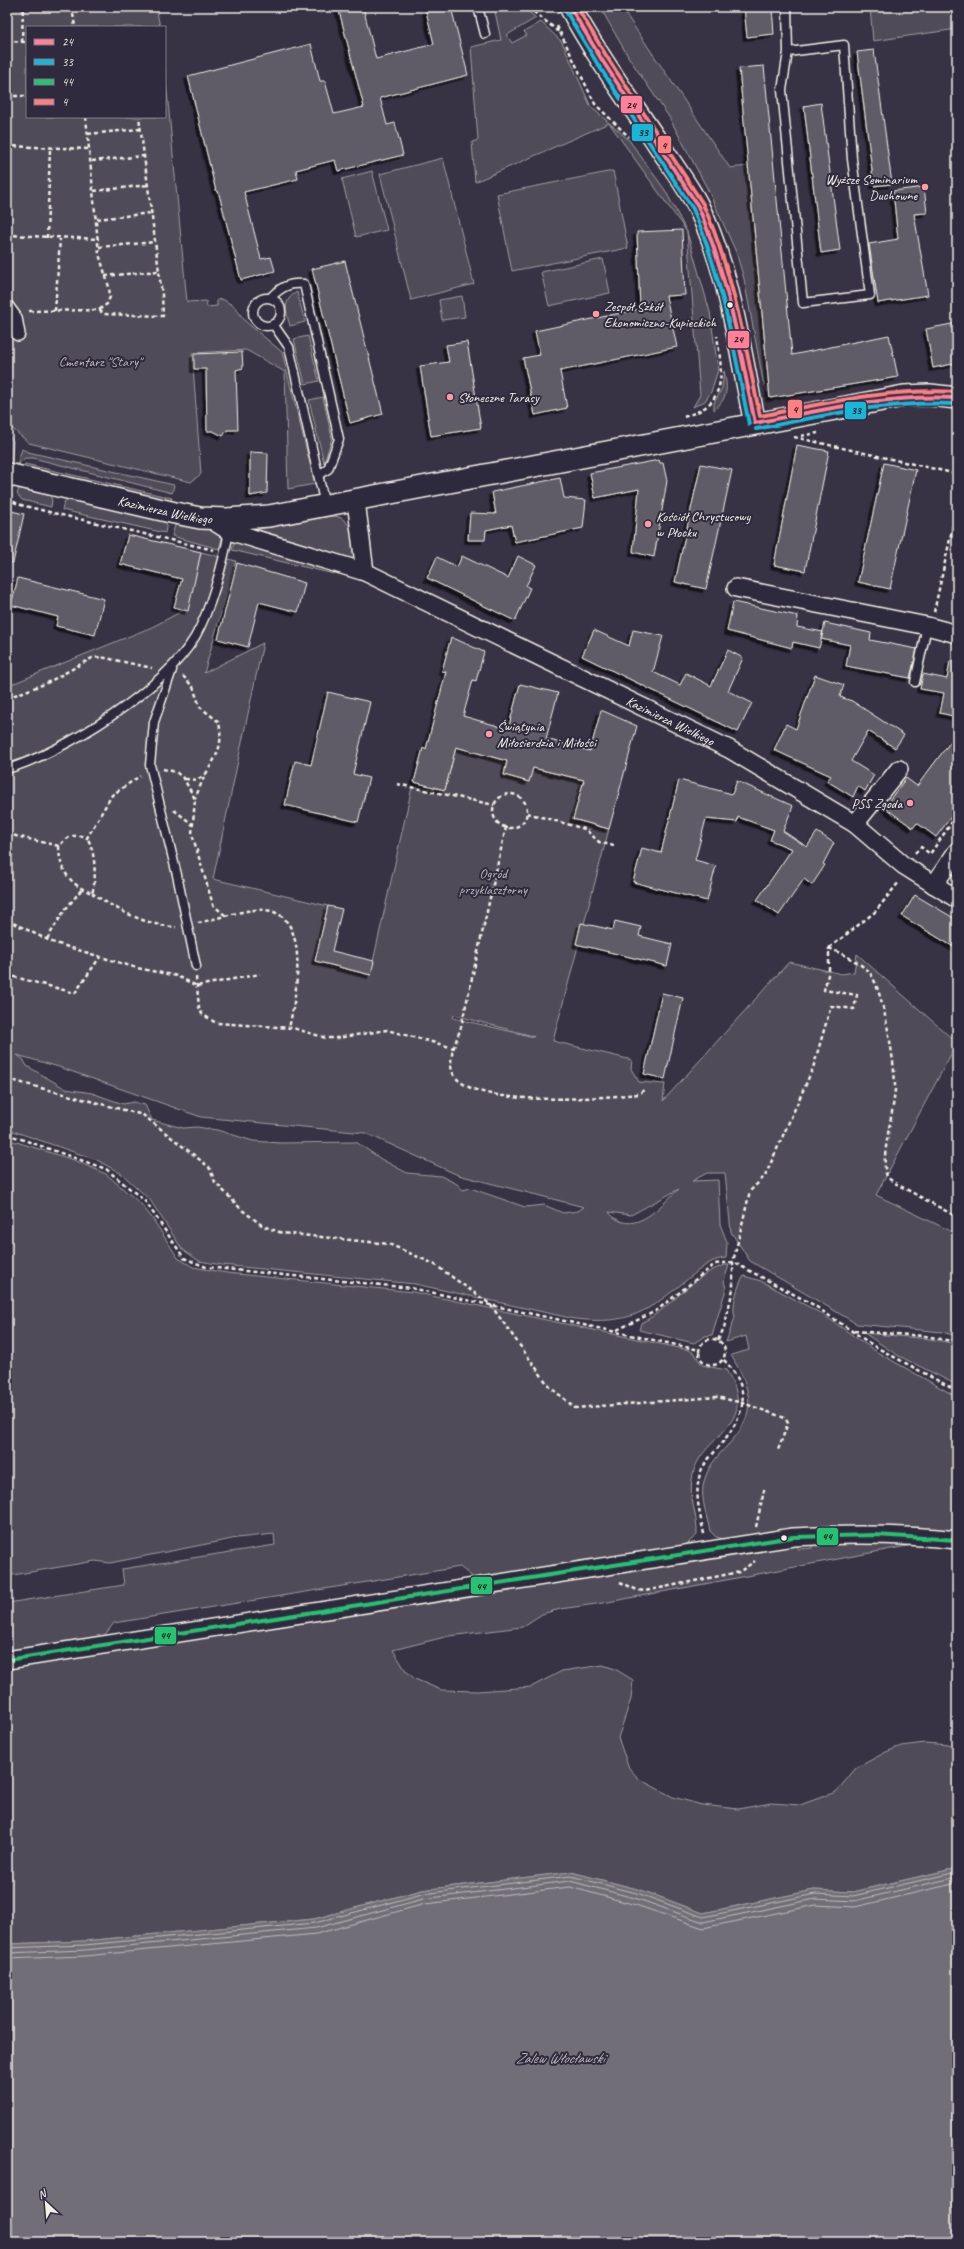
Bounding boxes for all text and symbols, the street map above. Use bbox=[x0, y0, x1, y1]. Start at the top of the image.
legend bbox=[26, 26, 166, 118]
text: 24 bbox=[62, 34, 74, 50]
text: 33 bbox=[62, 54, 74, 70]
text: 44 bbox=[62, 74, 74, 90]
text: 4 bbox=[62, 94, 69, 110]
line badge: 24 bbox=[620, 95, 643, 114]
text: 24 bbox=[626, 98, 638, 112]
line badge: 33 bbox=[631, 123, 654, 142]
text: 33 bbox=[638, 125, 649, 139]
line badge: 4 bbox=[657, 135, 672, 154]
text: 4 bbox=[662, 138, 669, 152]
place label: Wyższe Seminarium Duchowne bbox=[825, 171, 918, 204]
marker: Wyższe Seminarium Duchowne bbox=[920, 182, 930, 192]
place label: Zespół Szkół Ekonomiczno-Kupieckich bbox=[604, 298, 717, 331]
unlabelled marker bbox=[725, 300, 735, 310]
marker: Zespół Szkół Ekonomiczno-Kupieckich bbox=[591, 309, 601, 319]
line badge: 24 bbox=[727, 330, 750, 349]
text: 24 bbox=[733, 332, 745, 346]
park label: Cmentarz "Stary" bbox=[59, 353, 144, 370]
place label: Słoneczne Tarasy bbox=[458, 389, 540, 406]
marker: Słoneczne Tarasy bbox=[445, 392, 455, 402]
line badge: 4 bbox=[787, 399, 803, 419]
line badge: 33 bbox=[844, 401, 867, 420]
text: 4 bbox=[793, 402, 800, 416]
text: 33 bbox=[851, 403, 862, 417]
street label: Kazimierza Wielkiego bbox=[116, 492, 213, 527]
place label: Kościół Chrystusowy w Płocku bbox=[656, 508, 752, 541]
marker: Kościół Chrystusowy w Płocku bbox=[643, 519, 653, 529]
street label: Kazimierza Wielkiego bbox=[623, 692, 718, 750]
place label: Świątynia Miłosierdzia i Miłości bbox=[497, 718, 598, 751]
marker: Świątynia Miłosierdzia i Miłości bbox=[484, 729, 494, 739]
place label: PSS Zgoda bbox=[852, 795, 903, 812]
marker: PSS Zgoda bbox=[905, 798, 915, 808]
park label: Ogród przyklasztorny bbox=[459, 865, 528, 898]
line badge: 44 bbox=[816, 1527, 839, 1546]
text: 44 bbox=[822, 1529, 834, 1543]
unlabelled marker bbox=[779, 1533, 789, 1543]
line badge: 44 bbox=[470, 1576, 493, 1595]
text: 44 bbox=[476, 1579, 488, 1593]
line badge: 44 bbox=[154, 1626, 177, 1645]
text: 44 bbox=[160, 1628, 172, 1642]
water label: Zalew Włocławski bbox=[516, 2049, 608, 2068]
north arrow bbox=[26, 2183, 66, 2223]
text: N bbox=[35, 2185, 50, 2202]

